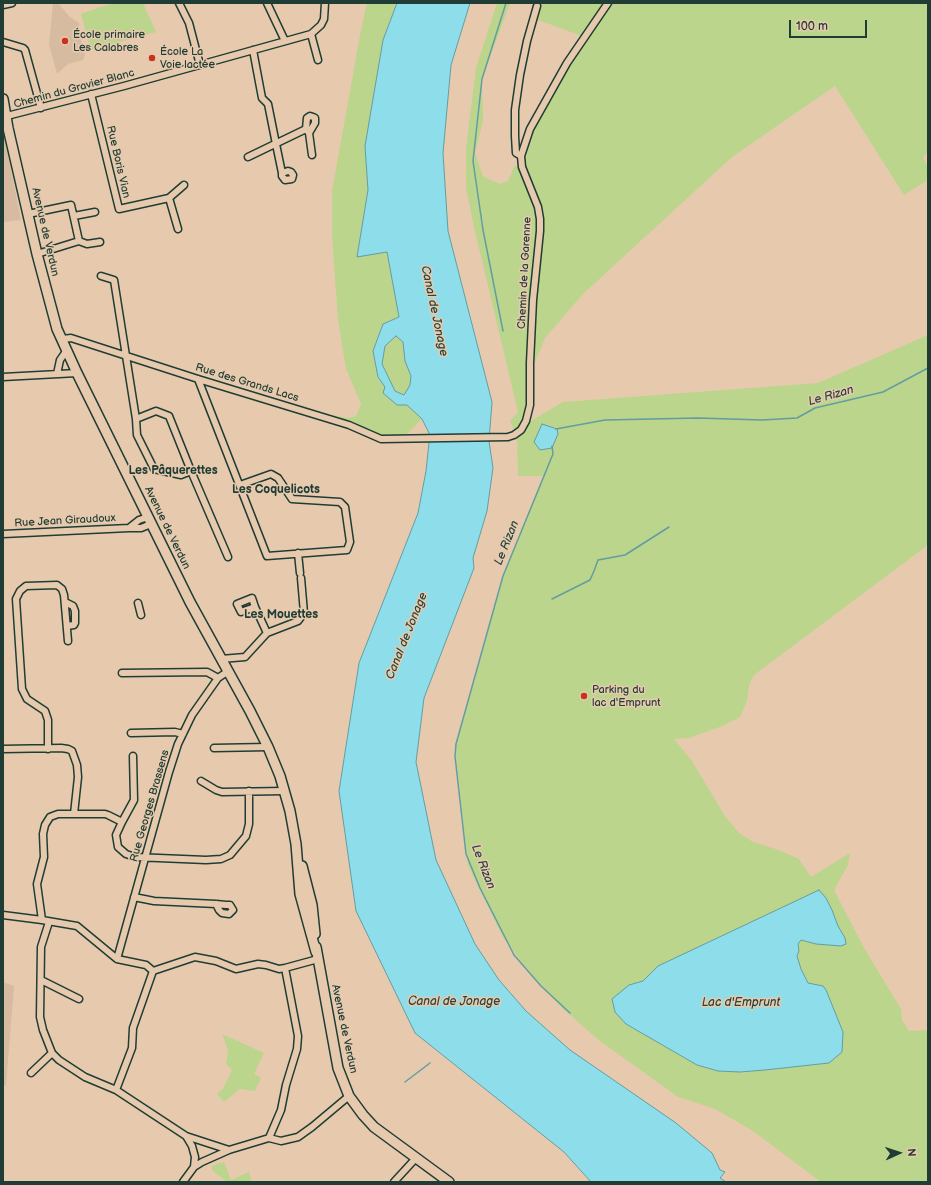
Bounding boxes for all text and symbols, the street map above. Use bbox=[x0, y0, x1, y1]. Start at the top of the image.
scale bar bbox=[791, 12, 869, 38]
text: 100 m bbox=[796, 19, 828, 34]
place label: École primaire Les Calabres bbox=[73, 28, 145, 54]
marker: École primaire Les Calabres bbox=[60, 36, 70, 46]
place label: École La Voie lactée bbox=[160, 45, 215, 71]
marker: École La Voie lactée bbox=[147, 53, 157, 63]
street label: Chemin du Gravier Blanc bbox=[12, 67, 136, 111]
street label: Rue Boris Vian bbox=[103, 124, 133, 200]
street label: Avenue de Verdun bbox=[28, 186, 62, 278]
street label: Chemin de la Garenne bbox=[515, 217, 535, 329]
water label: Canal de Jonage bbox=[417, 264, 451, 358]
street label: Rue des Grands Lacs bbox=[194, 361, 300, 405]
water label: Le Rizan bbox=[807, 383, 855, 409]
district label: Les Pâquerettes bbox=[128, 464, 218, 478]
district label: Les Coquelicots bbox=[232, 483, 320, 497]
street label: Avenue de Verdun bbox=[141, 484, 193, 572]
street label: Rue Jean Giraudoux bbox=[14, 512, 116, 530]
water label: Le Rizan bbox=[492, 519, 522, 567]
water label: Canal de Jonage bbox=[383, 591, 431, 681]
district label: Les Mouettes bbox=[244, 608, 318, 622]
place label: Parking du lac d'Emprunt bbox=[592, 683, 661, 709]
marker: Parking du lac d'Emprunt bbox=[579, 691, 589, 701]
street label: Rue Georges Brassens bbox=[128, 748, 172, 864]
water label: Le Rizan bbox=[468, 843, 498, 891]
street label: Avenue de Verdun bbox=[328, 983, 360, 1075]
water label: Canal de Jonage bbox=[408, 995, 500, 1009]
water label: Lac d'Emprunt bbox=[702, 996, 780, 1010]
north arrow bbox=[879, 1133, 919, 1173]
text: N bbox=[905, 1148, 918, 1157]

